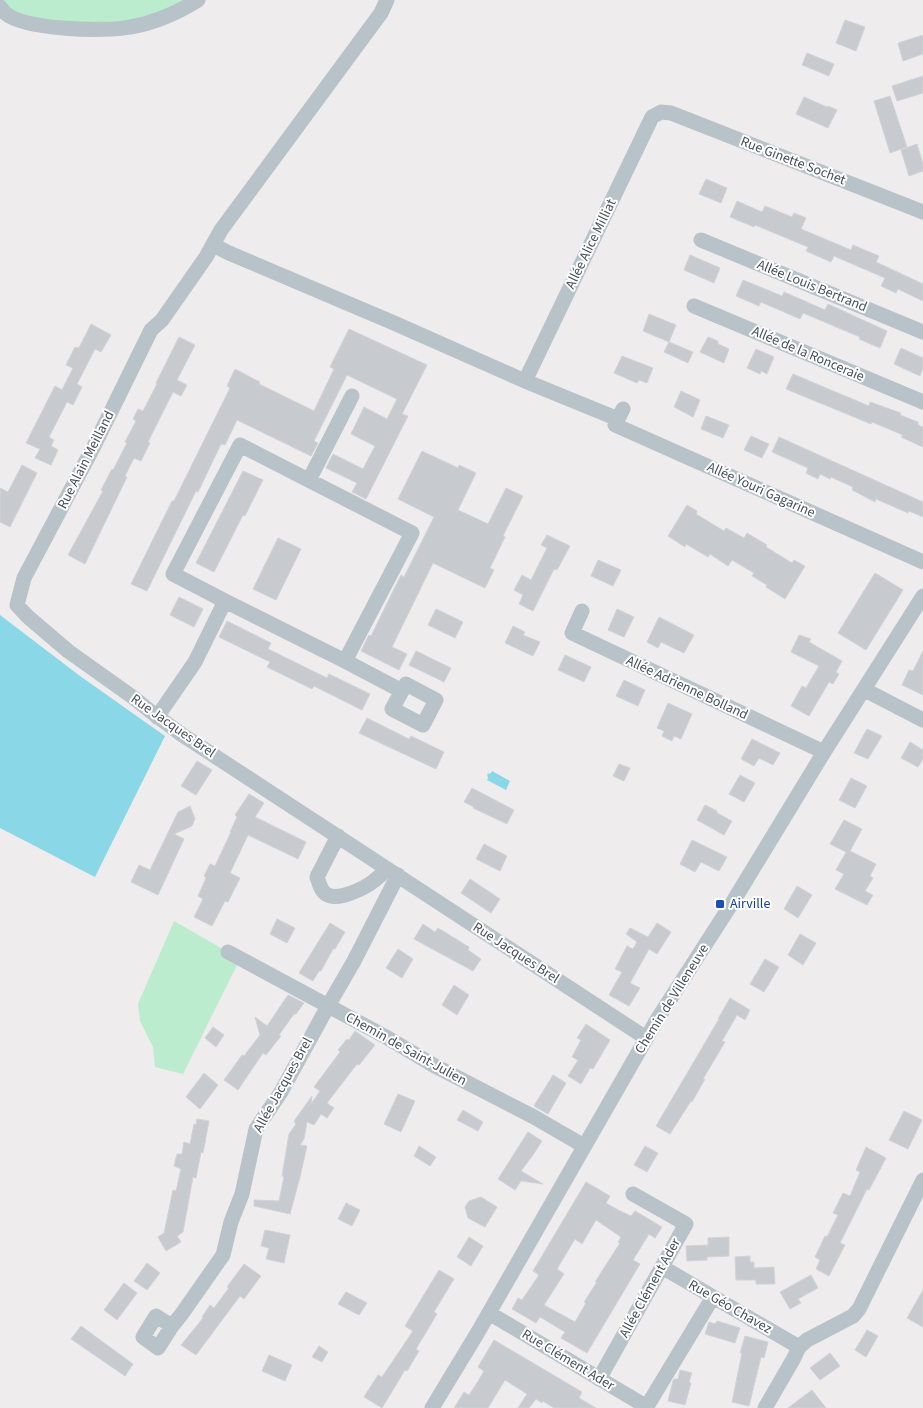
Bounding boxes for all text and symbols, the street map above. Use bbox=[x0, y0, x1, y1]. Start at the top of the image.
street label: Rue Ginette Sochet bbox=[738, 132, 849, 190]
street label: Allée Alice Milliat bbox=[561, 195, 622, 292]
street label: Allée Louis Bertrand bbox=[754, 255, 870, 317]
street label: Allée de la Ronceraie bbox=[749, 321, 867, 387]
street label: Rue Alain Meilland bbox=[53, 407, 119, 513]
street label: Allée Youri Gagarine bbox=[704, 457, 818, 523]
street label: Allée Adrienne Bolland bbox=[623, 651, 751, 725]
street label: Rue Jacques Brel bbox=[126, 689, 220, 763]
place label: Airville bbox=[730, 894, 770, 914]
marker: Airville bbox=[714, 898, 726, 910]
street label: Rue Jacques Brel bbox=[469, 917, 564, 989]
street label: Chemin de Villeneuve bbox=[630, 940, 714, 1058]
street label: Chemin de Saint-Julien bbox=[342, 1007, 470, 1091]
street label: Allée Jacques Brel bbox=[249, 1034, 318, 1136]
street label: Allée Clément Ader bbox=[614, 1235, 686, 1341]
street label: Rue Géo Chavez bbox=[685, 1275, 775, 1339]
street label: Rue Clément Ader bbox=[518, 1324, 618, 1396]

